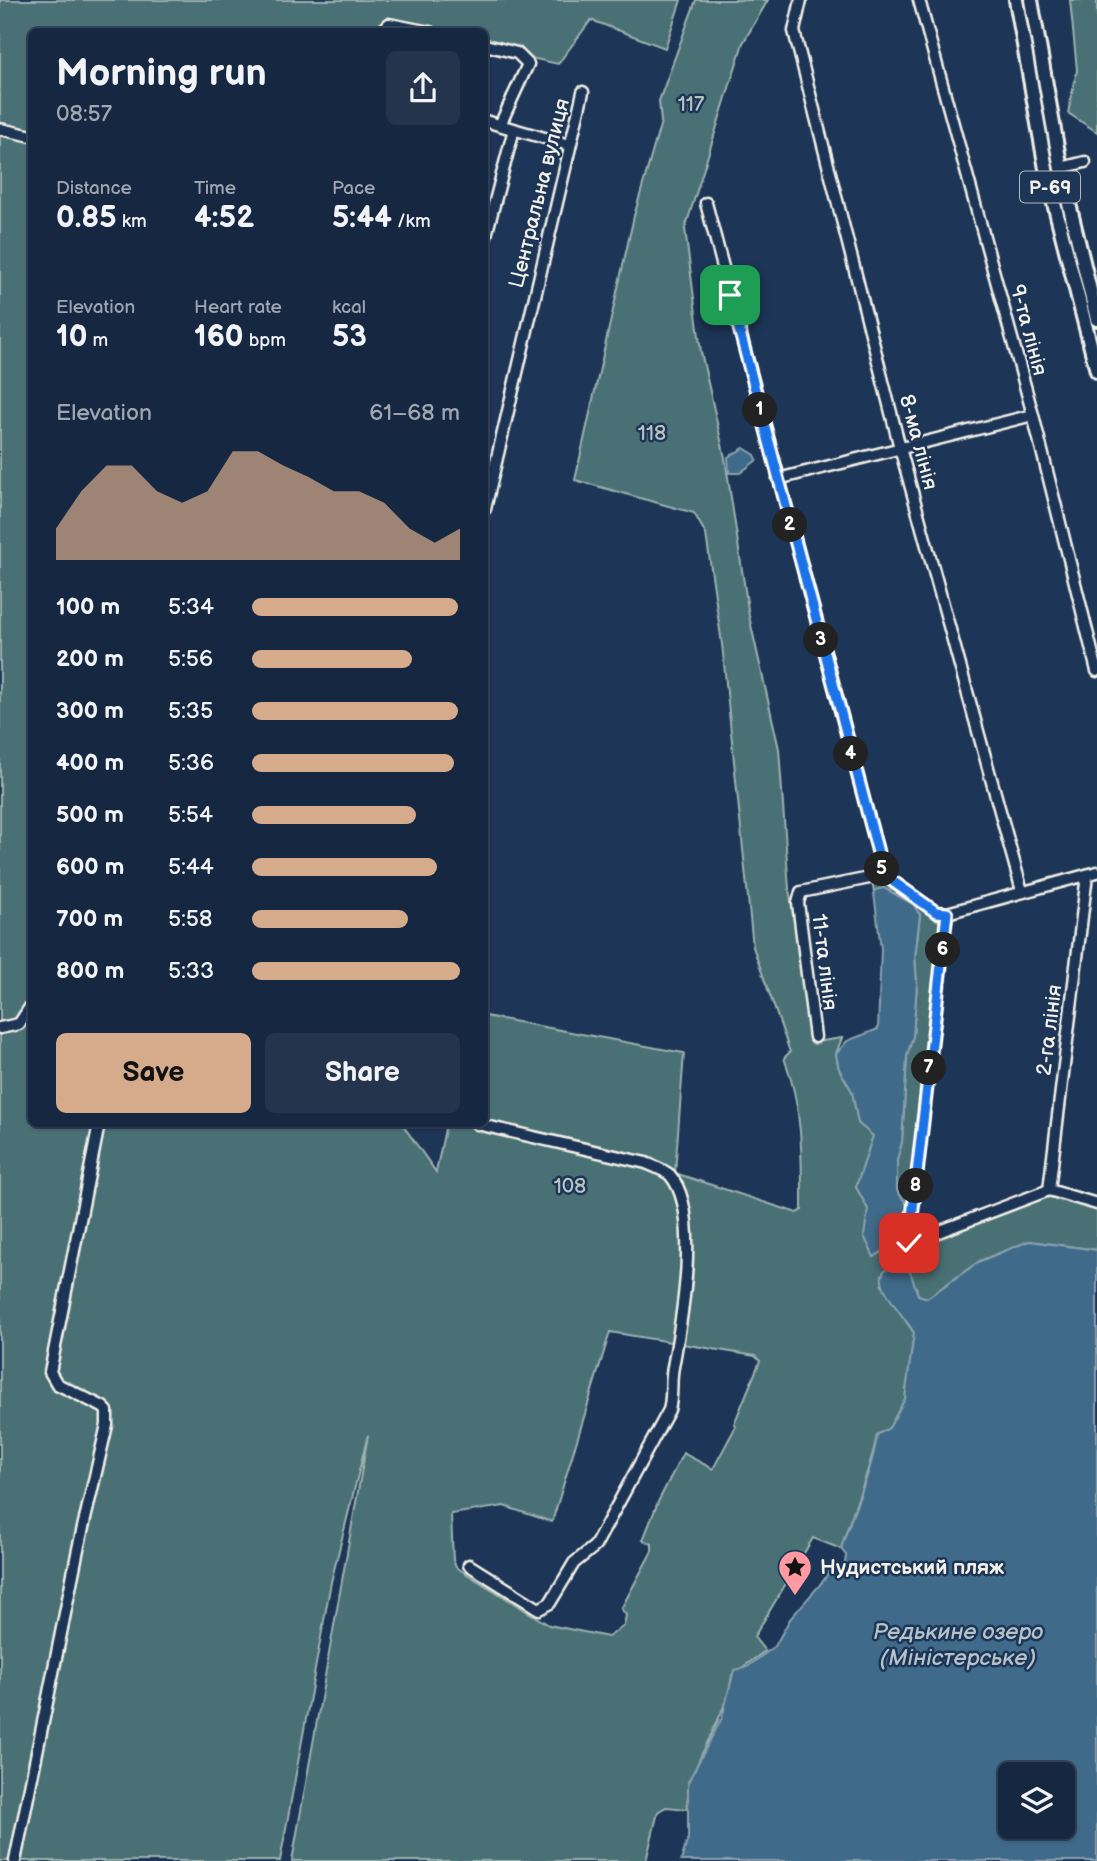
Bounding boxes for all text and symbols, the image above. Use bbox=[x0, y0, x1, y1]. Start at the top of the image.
text: Morning run bbox=[56, 51, 267, 96]
button: share bbox=[386, 51, 460, 125]
park label: 117 bbox=[678, 92, 705, 117]
street label: Центральна вулиця bbox=[504, 96, 575, 290]
text: 08:57 bbox=[56, 100, 112, 128]
road number: Р-69 bbox=[1020, 172, 1080, 202]
text: Distance bbox=[56, 177, 132, 200]
text: Time bbox=[194, 177, 236, 200]
text: Pace bbox=[332, 177, 375, 200]
text: 0.85 bbox=[56, 200, 117, 236]
text: 4:52 bbox=[194, 200, 254, 236]
text: 5:44 bbox=[332, 200, 392, 236]
text: km bbox=[117, 210, 147, 233]
text: /km bbox=[392, 210, 431, 233]
pin bbox=[700, 265, 760, 325]
icon: arrive bbox=[711, 276, 749, 314]
street label: 9-та лінія bbox=[1004, 282, 1053, 378]
text: Elevation bbox=[56, 296, 135, 319]
text: Heart rate bbox=[194, 296, 282, 319]
text: kcal bbox=[332, 296, 366, 319]
text: 10 bbox=[56, 319, 87, 355]
text: 160 bbox=[194, 319, 244, 355]
text: 53 bbox=[332, 319, 367, 355]
text: m bbox=[87, 329, 108, 352]
text: bpm bbox=[244, 329, 286, 352]
pin: 1 bbox=[742, 392, 778, 428]
street label: 8-ма лінія bbox=[894, 392, 943, 493]
text: 1 bbox=[756, 398, 764, 421]
text: Elevation bbox=[56, 399, 152, 427]
text: 61–68 m bbox=[369, 399, 460, 427]
park label: 118 bbox=[638, 421, 666, 446]
pin: 2 bbox=[772, 508, 808, 542]
text: 2 bbox=[784, 513, 795, 536]
text: 100 m bbox=[56, 593, 120, 621]
text: 5:34 bbox=[168, 593, 214, 621]
pin: 3 bbox=[804, 622, 838, 658]
text: 3 bbox=[815, 628, 826, 651]
text: 200 m bbox=[56, 645, 124, 673]
text: 5:56 bbox=[168, 645, 213, 673]
text: 300 m bbox=[56, 697, 124, 725]
text: 5:35 bbox=[168, 697, 213, 725]
pin: 4 bbox=[834, 736, 868, 772]
text: 4 bbox=[845, 742, 856, 765]
text: 400 m bbox=[56, 749, 124, 777]
text: 5:36 bbox=[168, 749, 214, 777]
text: 500 m bbox=[56, 801, 124, 829]
text: 5:54 bbox=[168, 801, 213, 829]
pin: 5 bbox=[864, 852, 900, 886]
text: 600 m bbox=[56, 853, 124, 881]
text: 5:44 bbox=[168, 853, 214, 881]
text: 5 bbox=[876, 857, 887, 880]
text: 700 m bbox=[56, 905, 123, 933]
text: 5:58 bbox=[168, 905, 212, 933]
street label: 11-та лінія bbox=[806, 912, 843, 1012]
pin: 6 bbox=[926, 932, 960, 968]
text: 6 bbox=[937, 938, 948, 961]
text: 800 m bbox=[56, 957, 124, 985]
text: 5:33 bbox=[168, 957, 214, 985]
street label: 2-га лінія bbox=[1032, 983, 1067, 1077]
button: Save bbox=[56, 1033, 251, 1113]
button: Share bbox=[265, 1033, 460, 1113]
pin: 7 bbox=[912, 1050, 946, 1086]
text: 7 bbox=[923, 1056, 934, 1079]
pin: 8 bbox=[898, 1168, 934, 1204]
park label: 108 bbox=[554, 1174, 586, 1199]
text: 8 bbox=[910, 1174, 921, 1197]
pin bbox=[879, 1213, 939, 1273]
icon: check bbox=[890, 1224, 928, 1262]
place icon: Нудистський пляж bbox=[776, 1548, 814, 1597]
place label: Нудистський пляж bbox=[820, 1555, 1004, 1580]
water label: Редькине озеро (Міністерське) bbox=[873, 1618, 1043, 1672]
map controls bbox=[998, 1762, 1075, 1839]
button: layers bbox=[998, 1762, 1075, 1839]

